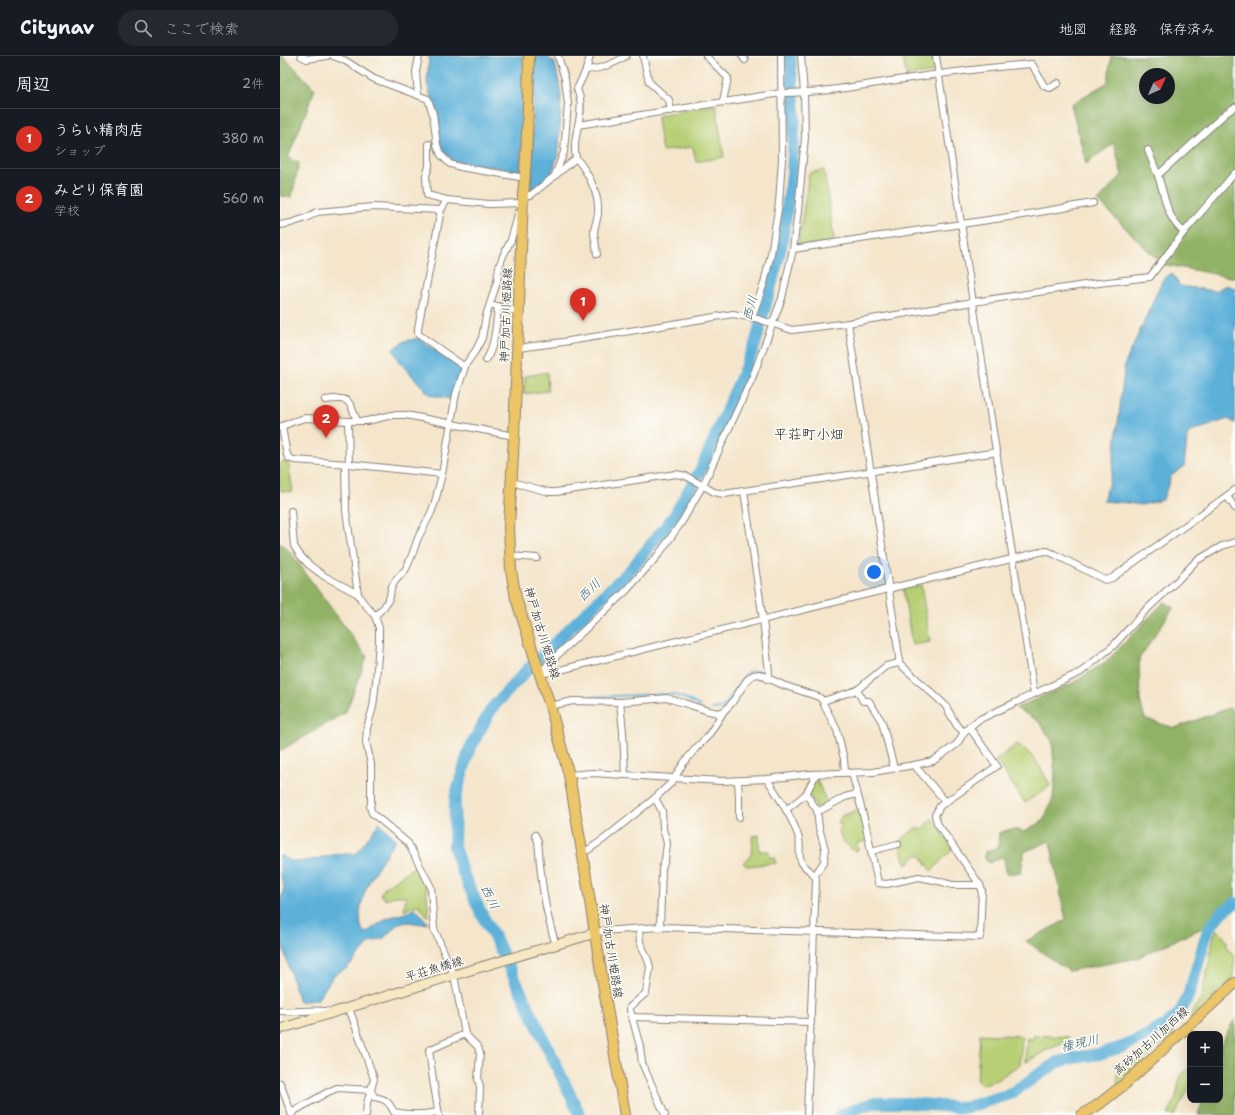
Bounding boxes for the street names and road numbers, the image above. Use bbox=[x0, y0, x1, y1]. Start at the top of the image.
street label: 神戸加古川姫路線 bbox=[496, 267, 516, 363]
street label: 神戸加古川姫路線 bbox=[520, 585, 564, 681]
street label: 神戸加古川姫路線 bbox=[596, 902, 626, 1000]
street label: 平荘魚橋線 bbox=[403, 953, 465, 985]
street label: 高砂加古川加西線 bbox=[1110, 1003, 1192, 1079]

